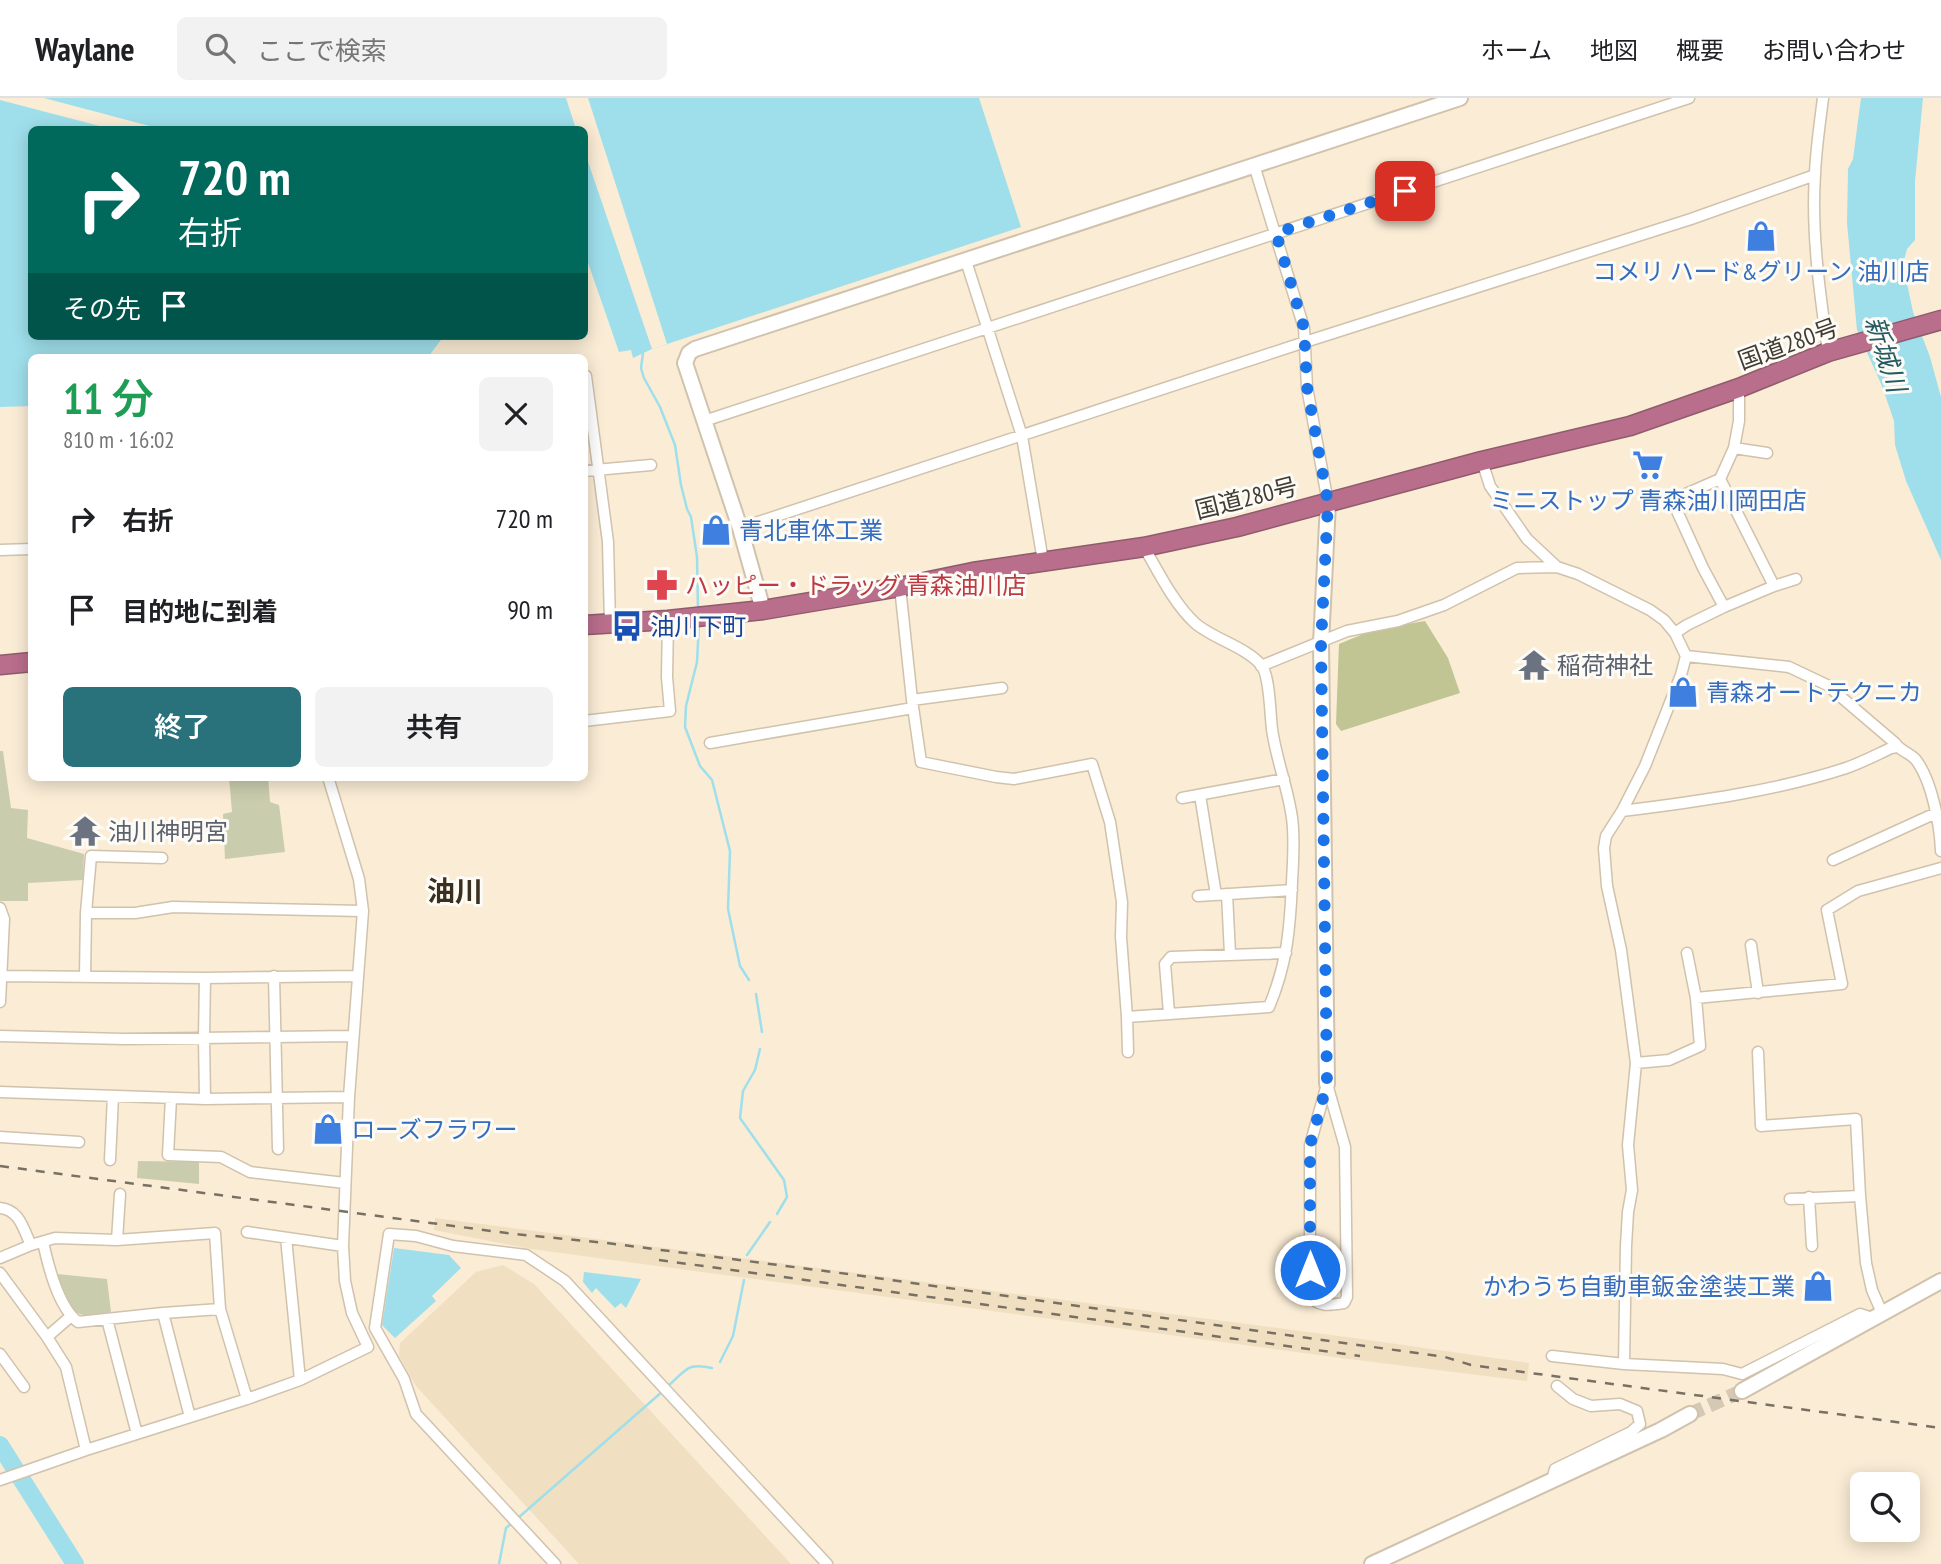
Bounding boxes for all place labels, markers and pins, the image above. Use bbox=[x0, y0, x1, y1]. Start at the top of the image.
pin bbox=[1375, 161, 1435, 221]
shop icon: コメリ ハード&グリーン 油川店 bbox=[1744, 219, 1778, 253]
place label: コメリ ハード&グリーン 油川店 bbox=[1593, 256, 1929, 287]
supermarket icon: ミニストップ 青森油川岡田店 bbox=[1631, 448, 1665, 482]
place label: ミニストップ 青森油川岡田店 bbox=[1489, 485, 1807, 516]
shop icon: 青北車体工業 bbox=[699, 513, 733, 547]
place label: 青北車体工業 bbox=[739, 515, 883, 546]
pharmacy icon: ハッピー・ドラッグ 青森油川店 bbox=[645, 568, 679, 602]
place label: ハッピー・ドラッグ 青森油川店 bbox=[685, 570, 1026, 601]
bus stop icon: 油川下町 bbox=[610, 609, 644, 643]
place label: 油川下町 bbox=[650, 611, 746, 642]
temple icon: 稲荷神社 bbox=[1517, 648, 1551, 682]
place label: 稲荷神社 bbox=[1557, 650, 1653, 681]
shop icon: 青森オートテクニカ bbox=[1666, 675, 1700, 709]
place label: 青森オートテクニカ bbox=[1706, 677, 1922, 708]
temple icon: 油川神明宮 bbox=[68, 814, 102, 848]
place label: 油川神明宮 bbox=[108, 816, 228, 847]
shop icon: ローズフラワー bbox=[311, 1112, 345, 1146]
place label: ローズフラワー bbox=[351, 1114, 518, 1145]
shop icon: かわうち自動車鈑金塗装工業 bbox=[1801, 1269, 1835, 1303]
place label: かわうち自動車鈑金塗装工業 bbox=[1483, 1271, 1795, 1302]

